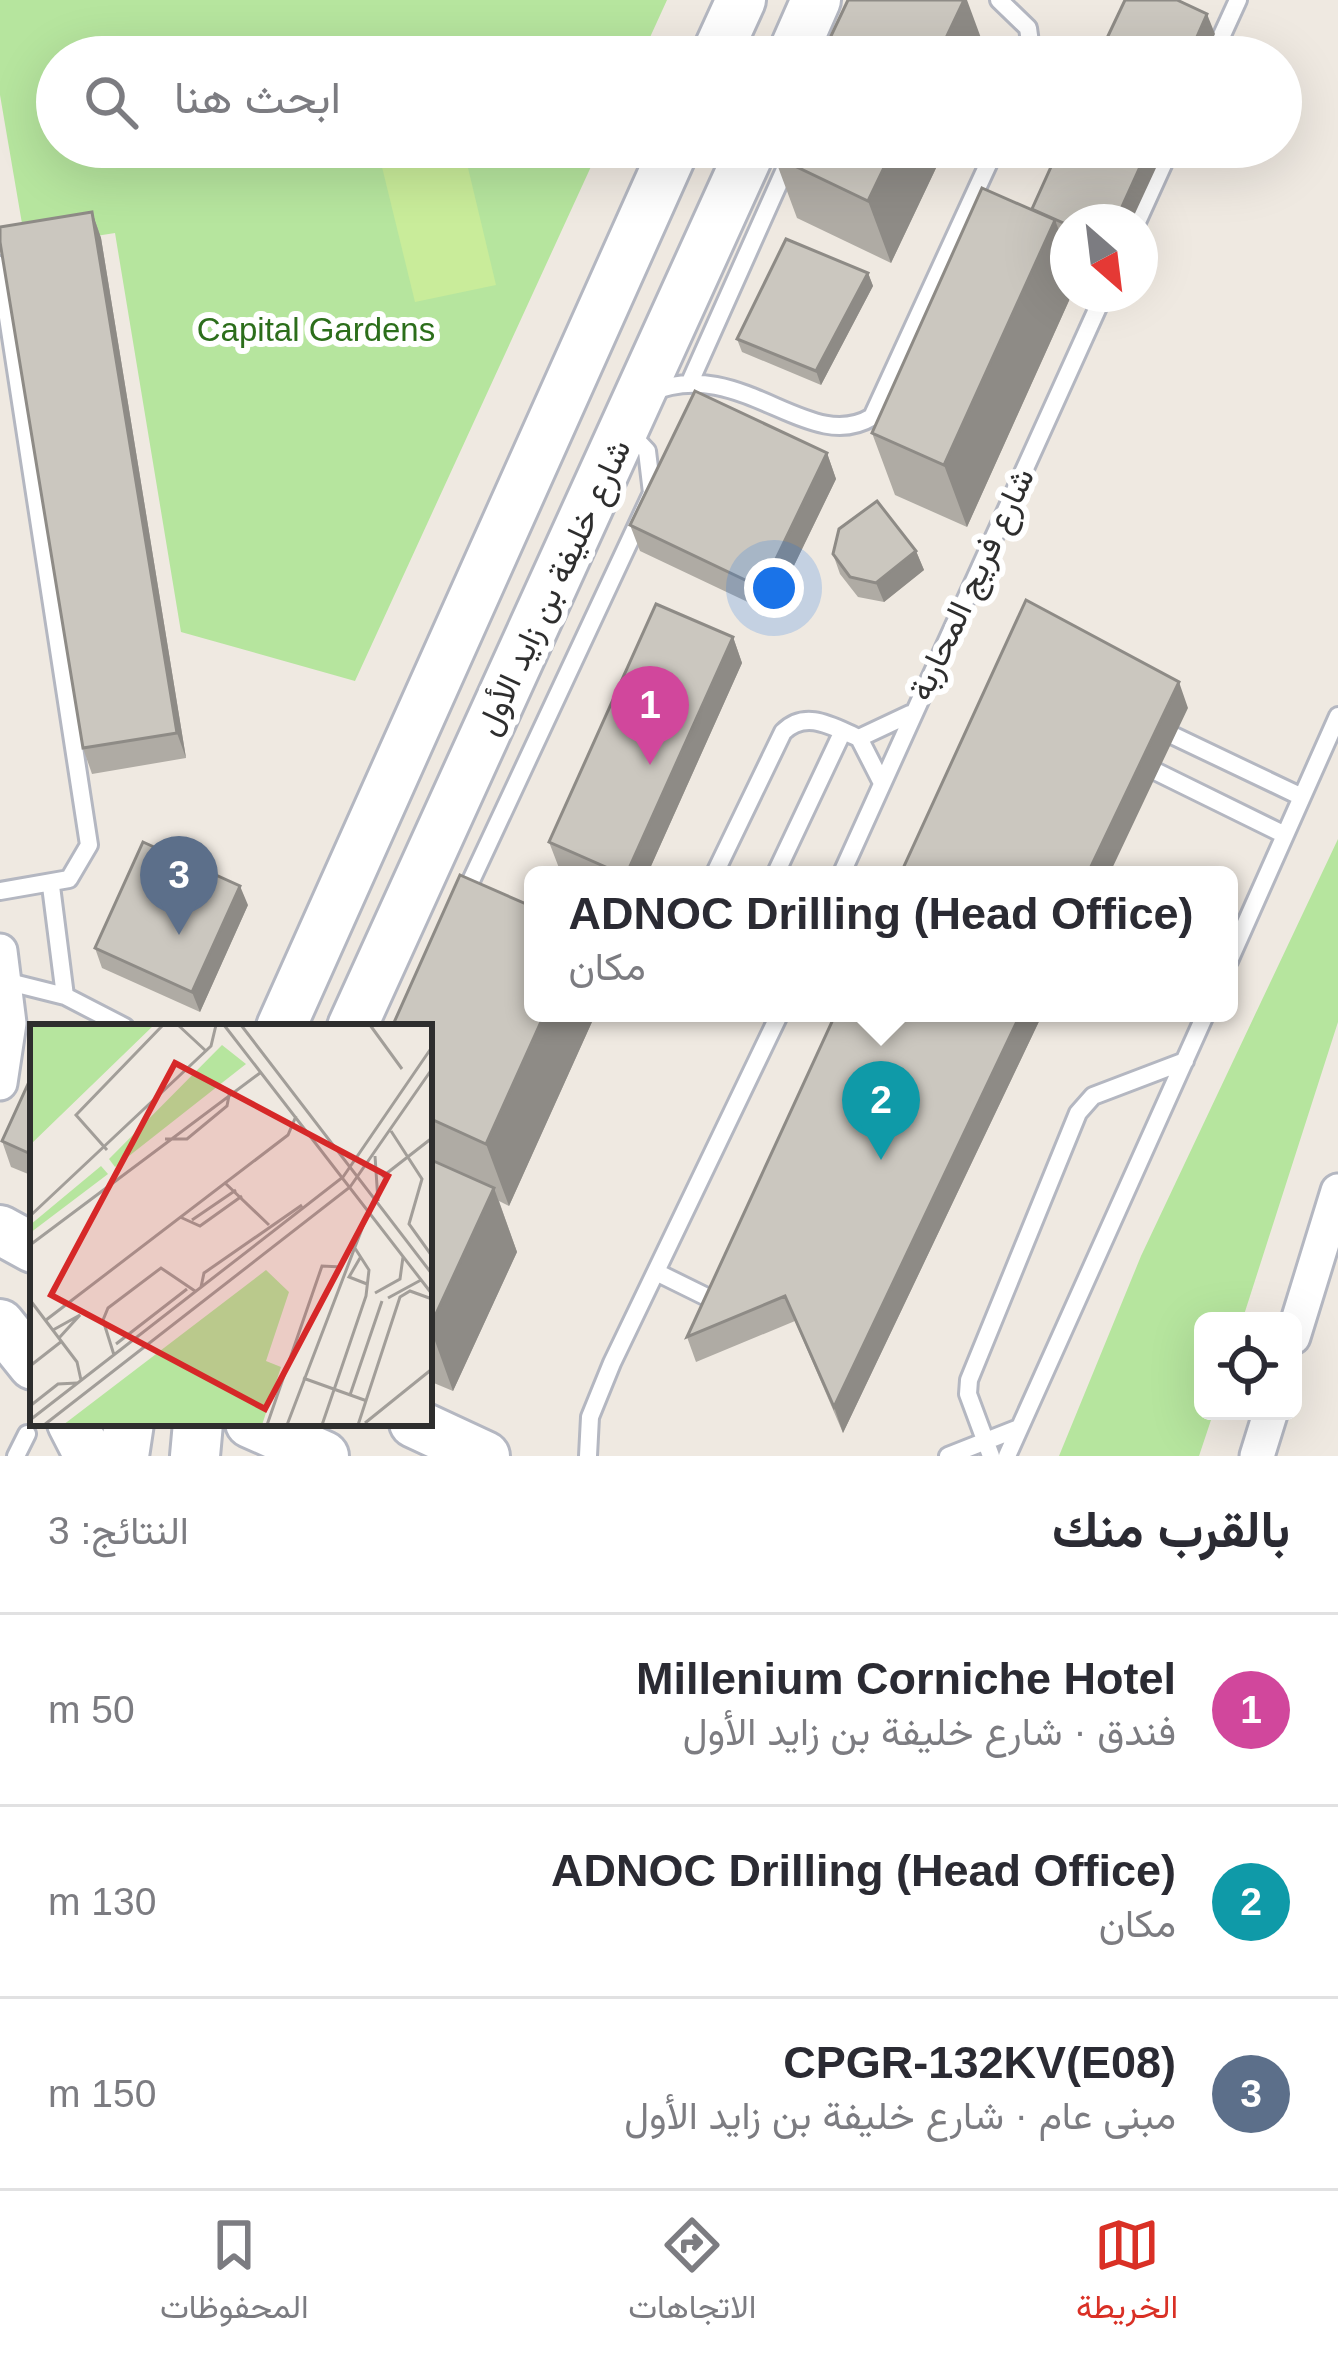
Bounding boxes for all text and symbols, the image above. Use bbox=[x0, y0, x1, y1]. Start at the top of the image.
search box bbox=[36, 36, 1302, 168]
icon: search bbox=[78, 69, 144, 135]
text: ابحث هنا bbox=[174, 72, 341, 123]
north arrow bbox=[1050, 204, 1158, 312]
park label: Capital Gardens bbox=[197, 311, 435, 348]
street label: شارع خليفة بن زايد الأول bbox=[468, 434, 641, 742]
street label: شارع فريج المحاربة bbox=[901, 462, 1045, 708]
your location bbox=[744, 558, 804, 618]
pin: 1 bbox=[611, 666, 689, 765]
pin: 3 bbox=[140, 836, 218, 935]
popup bbox=[524, 866, 1238, 1022]
text: ADNOC Drilling (Head Office) bbox=[568, 888, 1194, 939]
text: مكان bbox=[568, 945, 646, 988]
inset map bbox=[30, 1024, 432, 1426]
pin: 2 bbox=[842, 1061, 920, 1160]
map controls bbox=[1194, 1312, 1302, 1420]
button: locate bbox=[1194, 1312, 1302, 1420]
text: بالقرب منك bbox=[1052, 1501, 1290, 1558]
text: النتائج: 3 bbox=[48, 1509, 189, 1552]
text: Millenium Corniche Hotel bbox=[636, 1653, 1176, 1704]
text: 50 m bbox=[48, 1688, 135, 1731]
text: 1 bbox=[1240, 1688, 1262, 1731]
text: فندق · شارع خليفة بن زايد الأول bbox=[683, 1710, 1176, 1753]
text: ADNOC Drilling (Head Office) bbox=[551, 1845, 1176, 1896]
text: 130 m bbox=[48, 1880, 156, 1923]
text: 2 bbox=[1240, 1880, 1262, 1923]
text: مكان bbox=[1099, 1902, 1176, 1945]
text: CPGR-132KV(E08) bbox=[783, 2037, 1176, 2088]
text: 150 m bbox=[48, 2072, 156, 2115]
text: 3 bbox=[1240, 2072, 1262, 2115]
text: مبنى عام · شارع خليفة بن زايد الأول bbox=[624, 2094, 1176, 2137]
tab: المحفوظات bbox=[160, 2212, 309, 2336]
tab: الاتجاهات bbox=[628, 2212, 756, 2336]
tab: الخريطة bbox=[1076, 2212, 1178, 2336]

